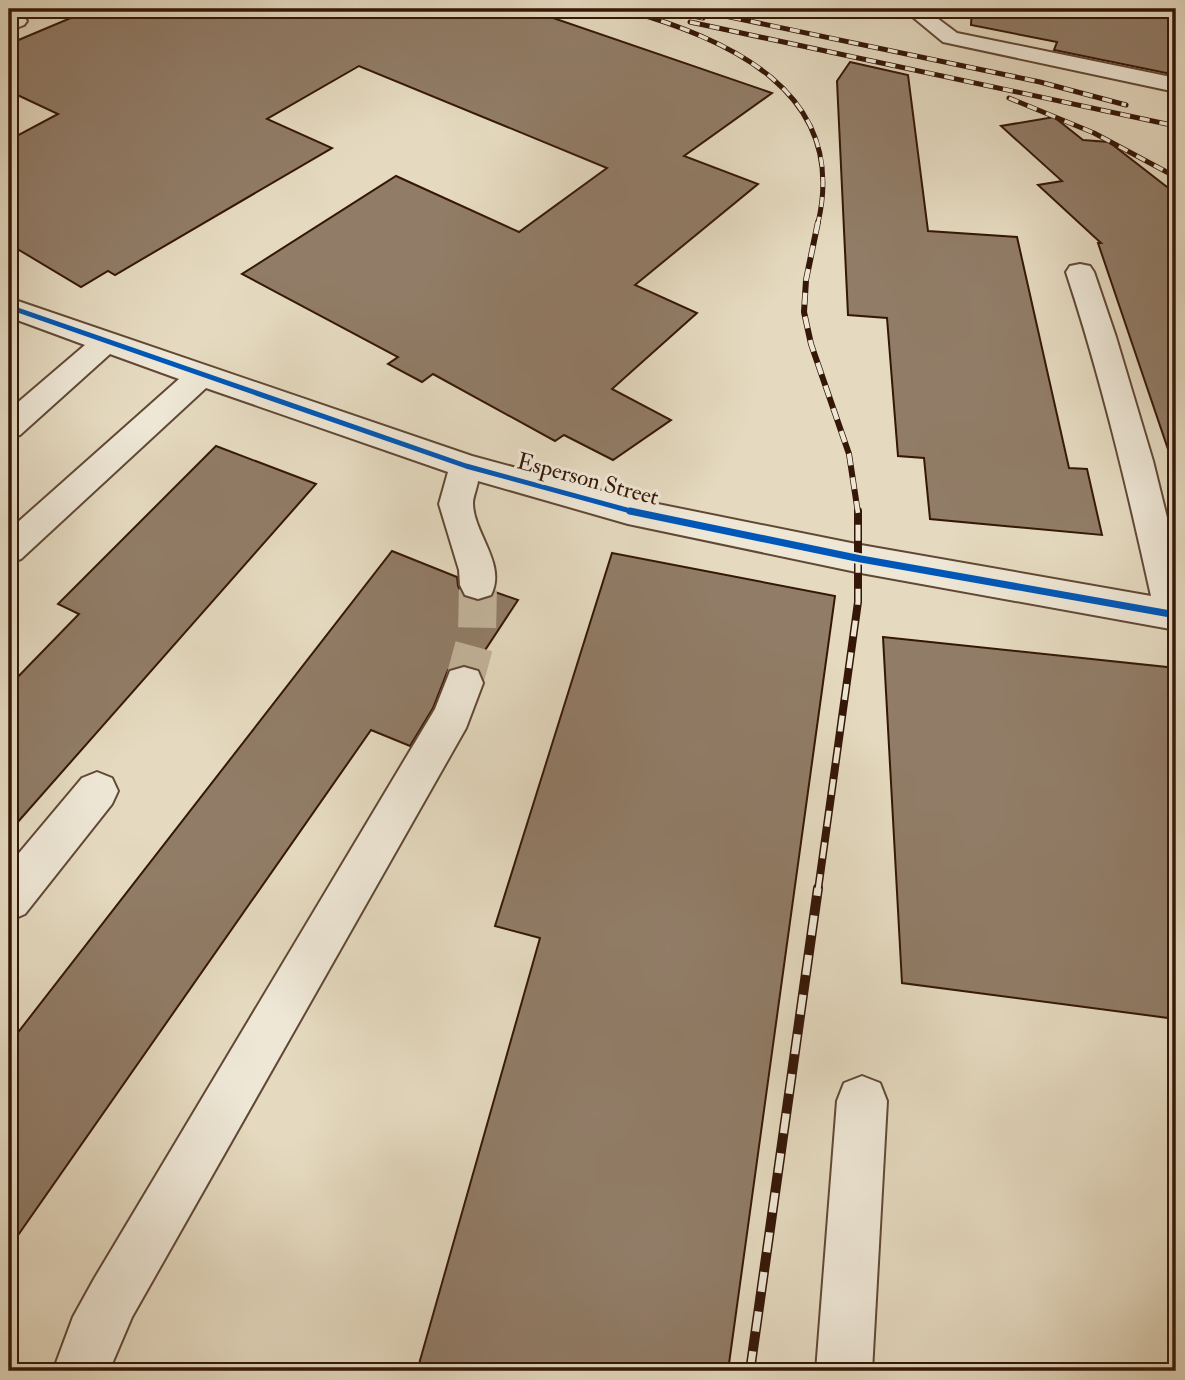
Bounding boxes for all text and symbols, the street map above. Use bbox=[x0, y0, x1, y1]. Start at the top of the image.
street label: Esperson Street bbox=[514, 446, 662, 513]

